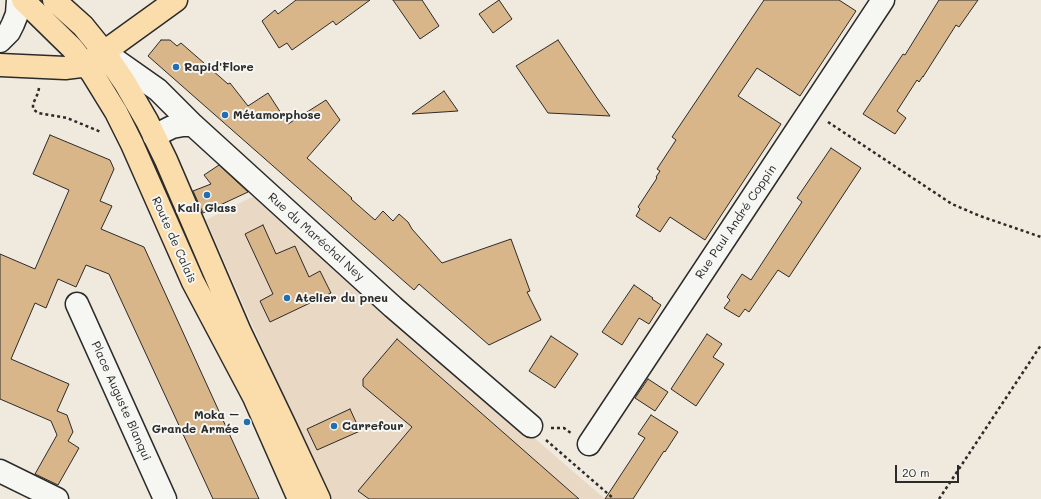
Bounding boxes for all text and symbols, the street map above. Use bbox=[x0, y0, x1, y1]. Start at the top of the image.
place label: Rapid'Flore bbox=[184, 60, 254, 74]
marker: Rapid'Flore bbox=[171, 62, 181, 72]
place label: Métamorphose bbox=[233, 108, 321, 122]
marker: Métamorphose bbox=[220, 110, 230, 120]
street label: Rue Paul André Coppin bbox=[692, 162, 780, 282]
marker: Kali Glass bbox=[202, 190, 212, 200]
street label: Rue du Maréchal Ney bbox=[265, 190, 367, 284]
street label: Route de Calais bbox=[149, 195, 199, 285]
place label: Kali Glass bbox=[178, 201, 236, 215]
place label: Atelier du pneu bbox=[295, 291, 388, 305]
marker: Atelier du pneu bbox=[282, 293, 292, 303]
street label: Place Auguste Blanqui bbox=[88, 339, 154, 463]
place label: Moka – Grande Armée bbox=[152, 408, 239, 436]
marker: Moka – Grande Armée bbox=[242, 417, 252, 427]
place label: Carrefour bbox=[342, 419, 403, 433]
marker: Carrefour bbox=[329, 421, 339, 431]
scale bar bbox=[897, 457, 961, 483]
text: 20 m bbox=[902, 464, 930, 480]

